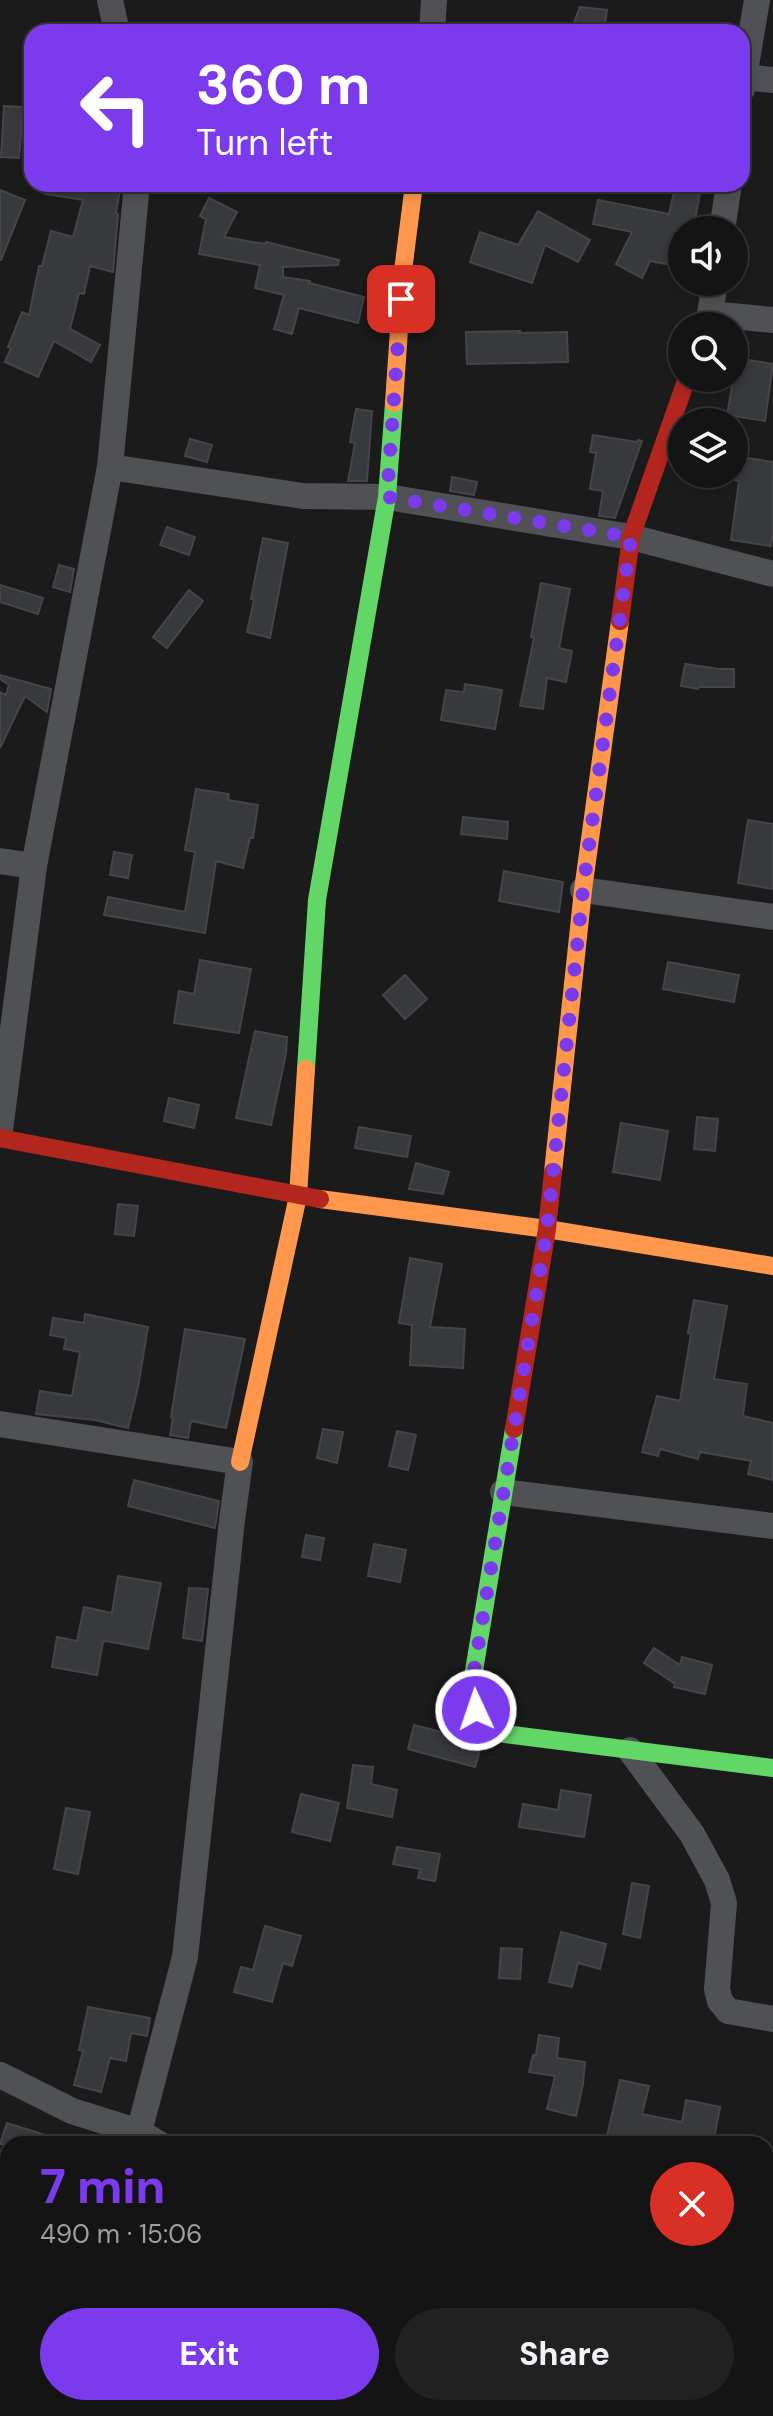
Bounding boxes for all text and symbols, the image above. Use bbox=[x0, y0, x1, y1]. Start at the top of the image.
text: 360 m bbox=[196, 48, 371, 121]
icon: left bbox=[64, 56, 168, 160]
text: Turn left bbox=[196, 119, 333, 166]
map controls bbox=[668, 216, 748, 488]
button: sound bbox=[668, 216, 748, 296]
pin bbox=[367, 265, 435, 333]
icon: arrive bbox=[379, 277, 423, 321]
button: search bbox=[668, 312, 748, 392]
button: layers bbox=[668, 408, 748, 488]
position arrow bbox=[434, 1668, 518, 1752]
text: 7 min bbox=[40, 2155, 165, 2218]
button: close bbox=[650, 2162, 734, 2246]
text: 490 m · 15:06 bbox=[40, 2217, 202, 2251]
button: Exit bbox=[40, 2308, 379, 2400]
button: Share bbox=[395, 2308, 734, 2400]

